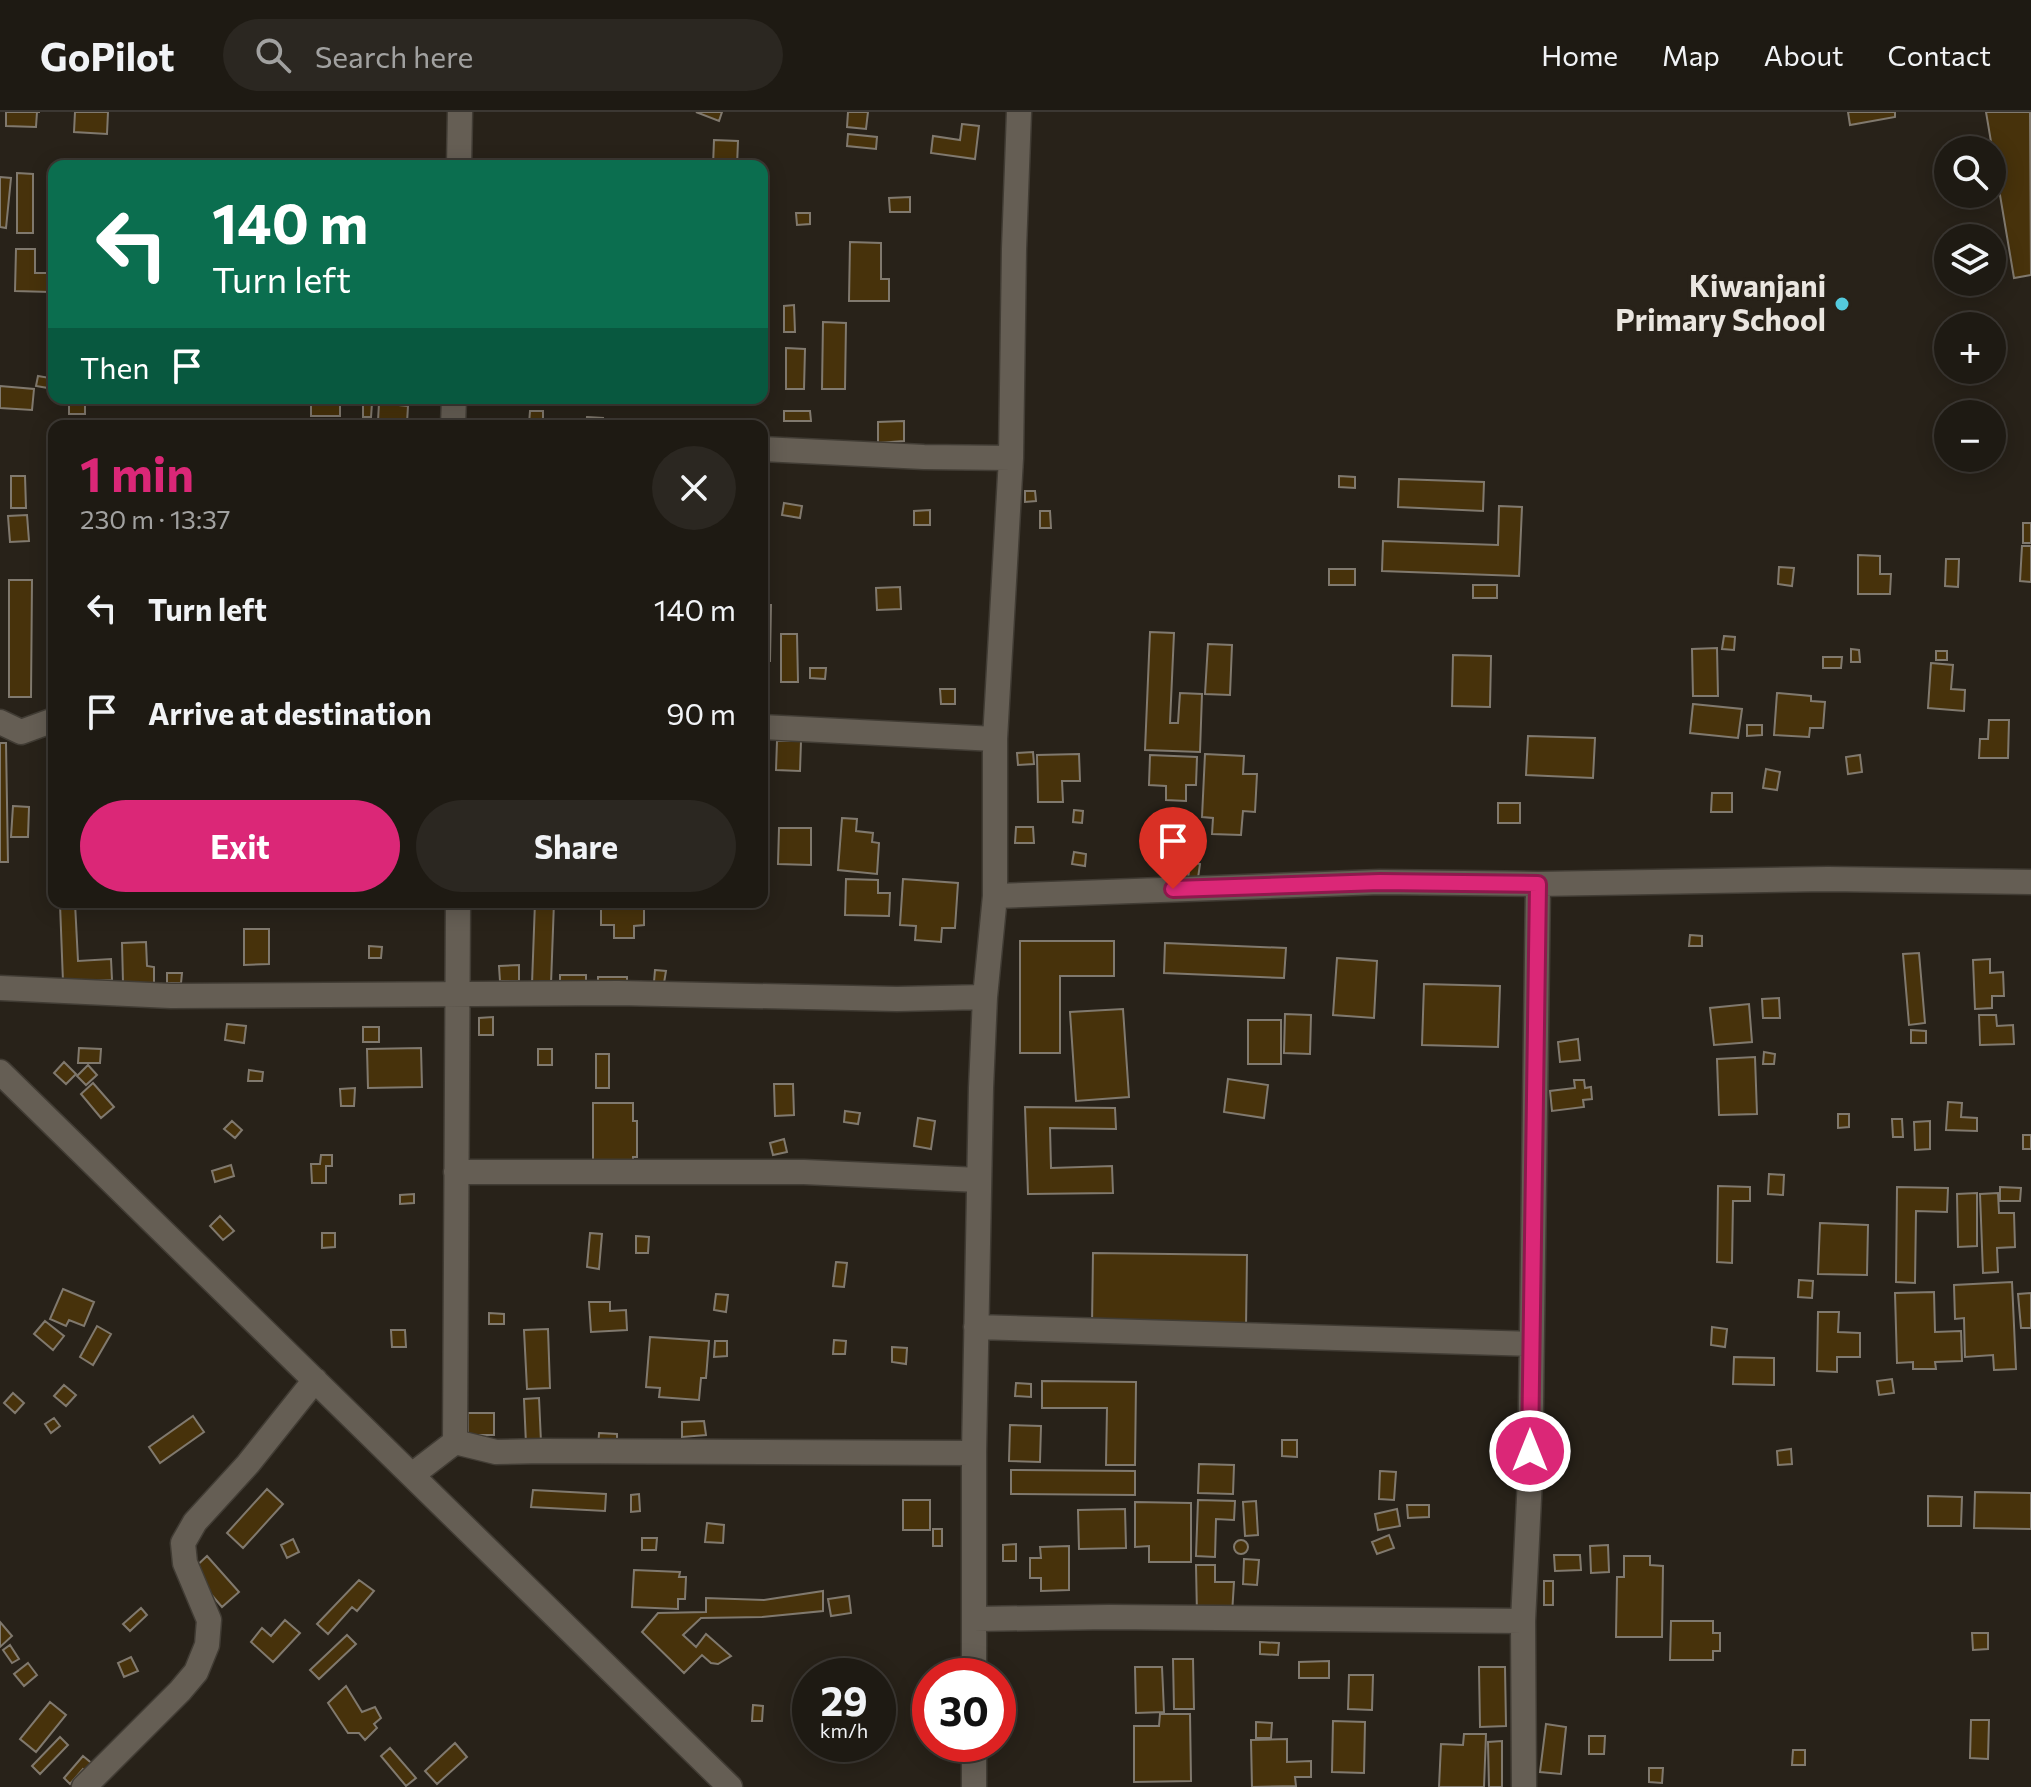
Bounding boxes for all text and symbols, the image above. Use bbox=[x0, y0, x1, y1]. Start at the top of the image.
search box bbox=[223, 19, 783, 91]
text: GoPilot bbox=[40, 32, 175, 79]
icon: search bbox=[251, 33, 295, 77]
text: Search here bbox=[315, 37, 473, 74]
text: Home bbox=[1541, 38, 1618, 72]
text: Map bbox=[1662, 38, 1720, 72]
text: About bbox=[1764, 38, 1844, 72]
text: Contact bbox=[1888, 38, 1991, 72]
map controls bbox=[1934, 136, 2006, 472]
button: search bbox=[1934, 136, 2006, 208]
text: 140 m bbox=[212, 187, 368, 256]
icon: left bbox=[80, 192, 184, 296]
button: layers bbox=[1934, 224, 2006, 296]
text: Turn left bbox=[212, 256, 351, 300]
place label: Kiwanjani Primary School bbox=[1615, 266, 1826, 337]
marker: Kiwanjani Primary School bbox=[1833, 295, 1851, 313]
button: + bbox=[1934, 312, 2006, 384]
icon: arrive bbox=[165, 344, 209, 388]
text: Then bbox=[80, 348, 149, 385]
button: − bbox=[1934, 400, 2006, 472]
text: 1 min bbox=[80, 443, 194, 502]
button: close bbox=[652, 446, 736, 530]
text: 230 m · 13:37 bbox=[80, 503, 231, 534]
icon: left bbox=[80, 586, 124, 630]
text: Turn left bbox=[148, 590, 267, 627]
text: 140 m bbox=[654, 590, 736, 627]
icon: arrive bbox=[80, 690, 124, 734]
text: Arrive at destination bbox=[148, 694, 432, 731]
text: 90 m bbox=[666, 694, 736, 731]
button: Exit bbox=[80, 800, 400, 892]
button: Share bbox=[416, 800, 736, 892]
pin bbox=[1139, 807, 1207, 889]
icon: arrive bbox=[1151, 819, 1195, 863]
position arrow bbox=[1488, 1409, 1572, 1493]
speed limit sign: 30 bbox=[912, 1658, 1016, 1762]
text: 29 bbox=[820, 1675, 868, 1724]
text: km/h bbox=[820, 1718, 868, 1742]

